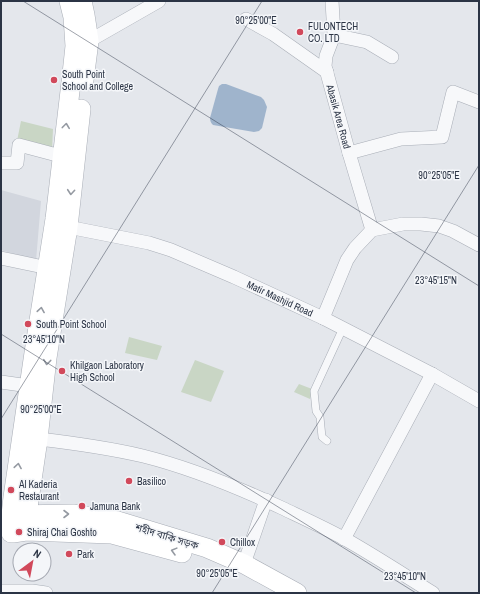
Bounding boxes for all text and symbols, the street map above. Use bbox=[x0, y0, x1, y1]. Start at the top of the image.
text: 90°25'00"E bbox=[235, 14, 277, 27]
place label: FULONTECH CO. LTD bbox=[308, 20, 358, 45]
marker: FULONTECH CO. LTD bbox=[295, 27, 305, 37]
place label: South Point School and College bbox=[62, 68, 134, 93]
marker: South Point School and College bbox=[49, 75, 59, 85]
street label: Abasik Area Road bbox=[323, 82, 354, 150]
one-way arrow bbox=[61, 123, 70, 129]
text: 90°25'05"E bbox=[418, 169, 460, 182]
one-way arrow bbox=[67, 189, 76, 195]
text: 23°45'15"N bbox=[415, 274, 457, 287]
street label: Matir Mashjid Road bbox=[245, 278, 315, 320]
one-way arrow bbox=[36, 307, 45, 313]
place label: South Point School bbox=[36, 318, 106, 331]
marker: South Point School bbox=[23, 319, 33, 329]
text: 23°45'10"N bbox=[23, 333, 65, 346]
one-way arrow bbox=[43, 359, 52, 365]
place label: Khilgaon Laboratory High School bbox=[70, 359, 145, 384]
marker: Khilgaon Laboratory High School bbox=[57, 366, 67, 376]
text: 90°25'00"E bbox=[20, 403, 62, 416]
one-way arrow bbox=[13, 463, 22, 469]
place label: Basilico bbox=[137, 475, 167, 488]
marker: Basilico bbox=[124, 476, 134, 486]
place label: Al Kaderia Restaurant bbox=[18, 478, 60, 503]
marker: Al Kaderia Restaurant bbox=[6, 485, 16, 495]
place label: Jamuna Bank bbox=[90, 500, 141, 513]
marker: Jamuna Bank bbox=[77, 501, 87, 511]
one-way arrow bbox=[63, 510, 69, 518]
street label: শহীদ বাকি সড়ক bbox=[133, 520, 201, 553]
place label: Shiraj Chai Goshto bbox=[27, 526, 97, 539]
marker: Shiraj Chai Goshto bbox=[14, 527, 24, 537]
place label: Chillox bbox=[230, 536, 256, 549]
marker: Chillox bbox=[217, 537, 227, 547]
north arrow bbox=[12, 542, 52, 582]
text: N bbox=[31, 546, 44, 561]
one-way arrow bbox=[171, 547, 178, 556]
place label: Park bbox=[77, 548, 95, 561]
marker: Park bbox=[64, 549, 74, 559]
text: 90°25'05"E bbox=[196, 567, 238, 580]
text: 23°45'10"N bbox=[384, 570, 426, 583]

